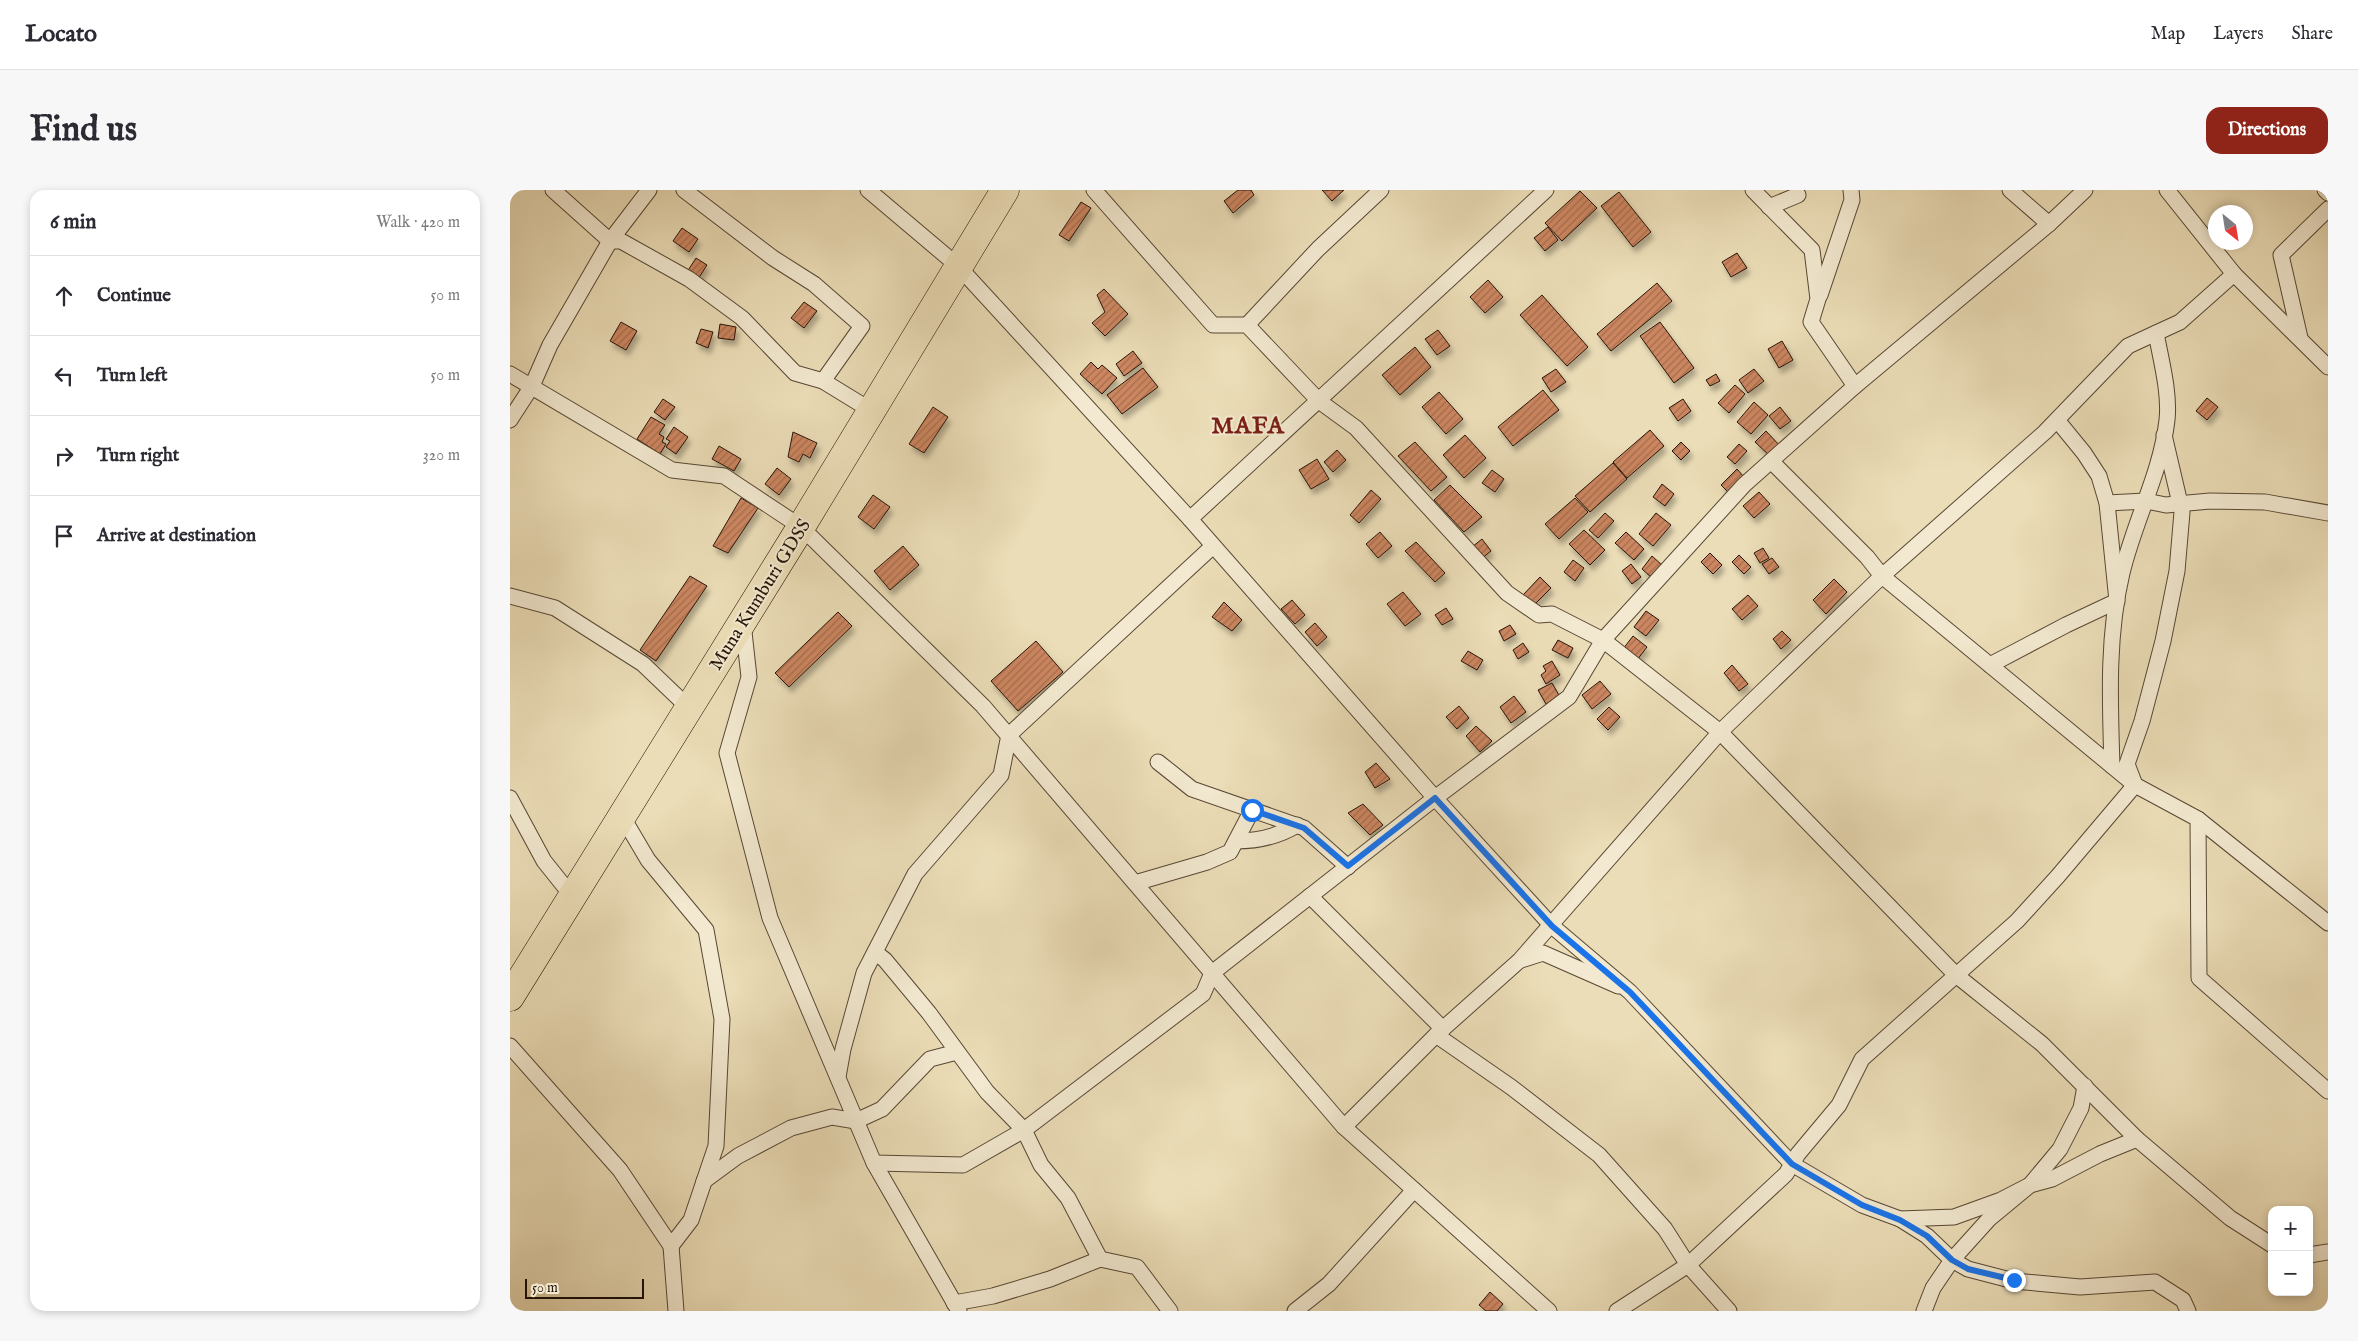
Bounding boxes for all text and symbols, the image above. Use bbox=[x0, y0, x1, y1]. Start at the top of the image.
text: Locato bbox=[25, 19, 97, 50]
text: Map bbox=[2151, 23, 2185, 46]
text: Layers bbox=[2213, 23, 2264, 46]
text: Share bbox=[2292, 23, 2333, 46]
button: Directions bbox=[2206, 107, 2328, 154]
text: Find us bbox=[30, 108, 137, 153]
north arrow bbox=[2208, 205, 2253, 250]
text: 6 min bbox=[50, 209, 96, 236]
text: Walk · 420 m bbox=[376, 213, 460, 233]
icon: ahead bbox=[50, 282, 78, 310]
text: Continue bbox=[97, 284, 171, 308]
text: 50 m bbox=[431, 286, 460, 306]
icon: left bbox=[50, 362, 78, 390]
text: Turn left bbox=[97, 364, 168, 388]
text: 50 m bbox=[431, 366, 460, 386]
district label: MAFA bbox=[1211, 411, 1286, 442]
icon: right bbox=[50, 442, 78, 470]
text: Turn right bbox=[97, 444, 179, 468]
text: 320 m bbox=[423, 446, 460, 466]
street label: Muna Kumburi GDSS bbox=[704, 515, 817, 675]
icon: arrive bbox=[50, 522, 78, 550]
text: Arrive at destination bbox=[97, 524, 256, 548]
route start bbox=[1241, 799, 1264, 822]
map controls bbox=[2268, 1206, 2313, 1296]
button: + bbox=[2268, 1206, 2313, 1251]
button: − bbox=[2268, 1251, 2313, 1296]
route end bbox=[2003, 1269, 2026, 1292]
scale bar bbox=[525, 1276, 644, 1299]
text: 50 m bbox=[532, 1279, 558, 1297]

